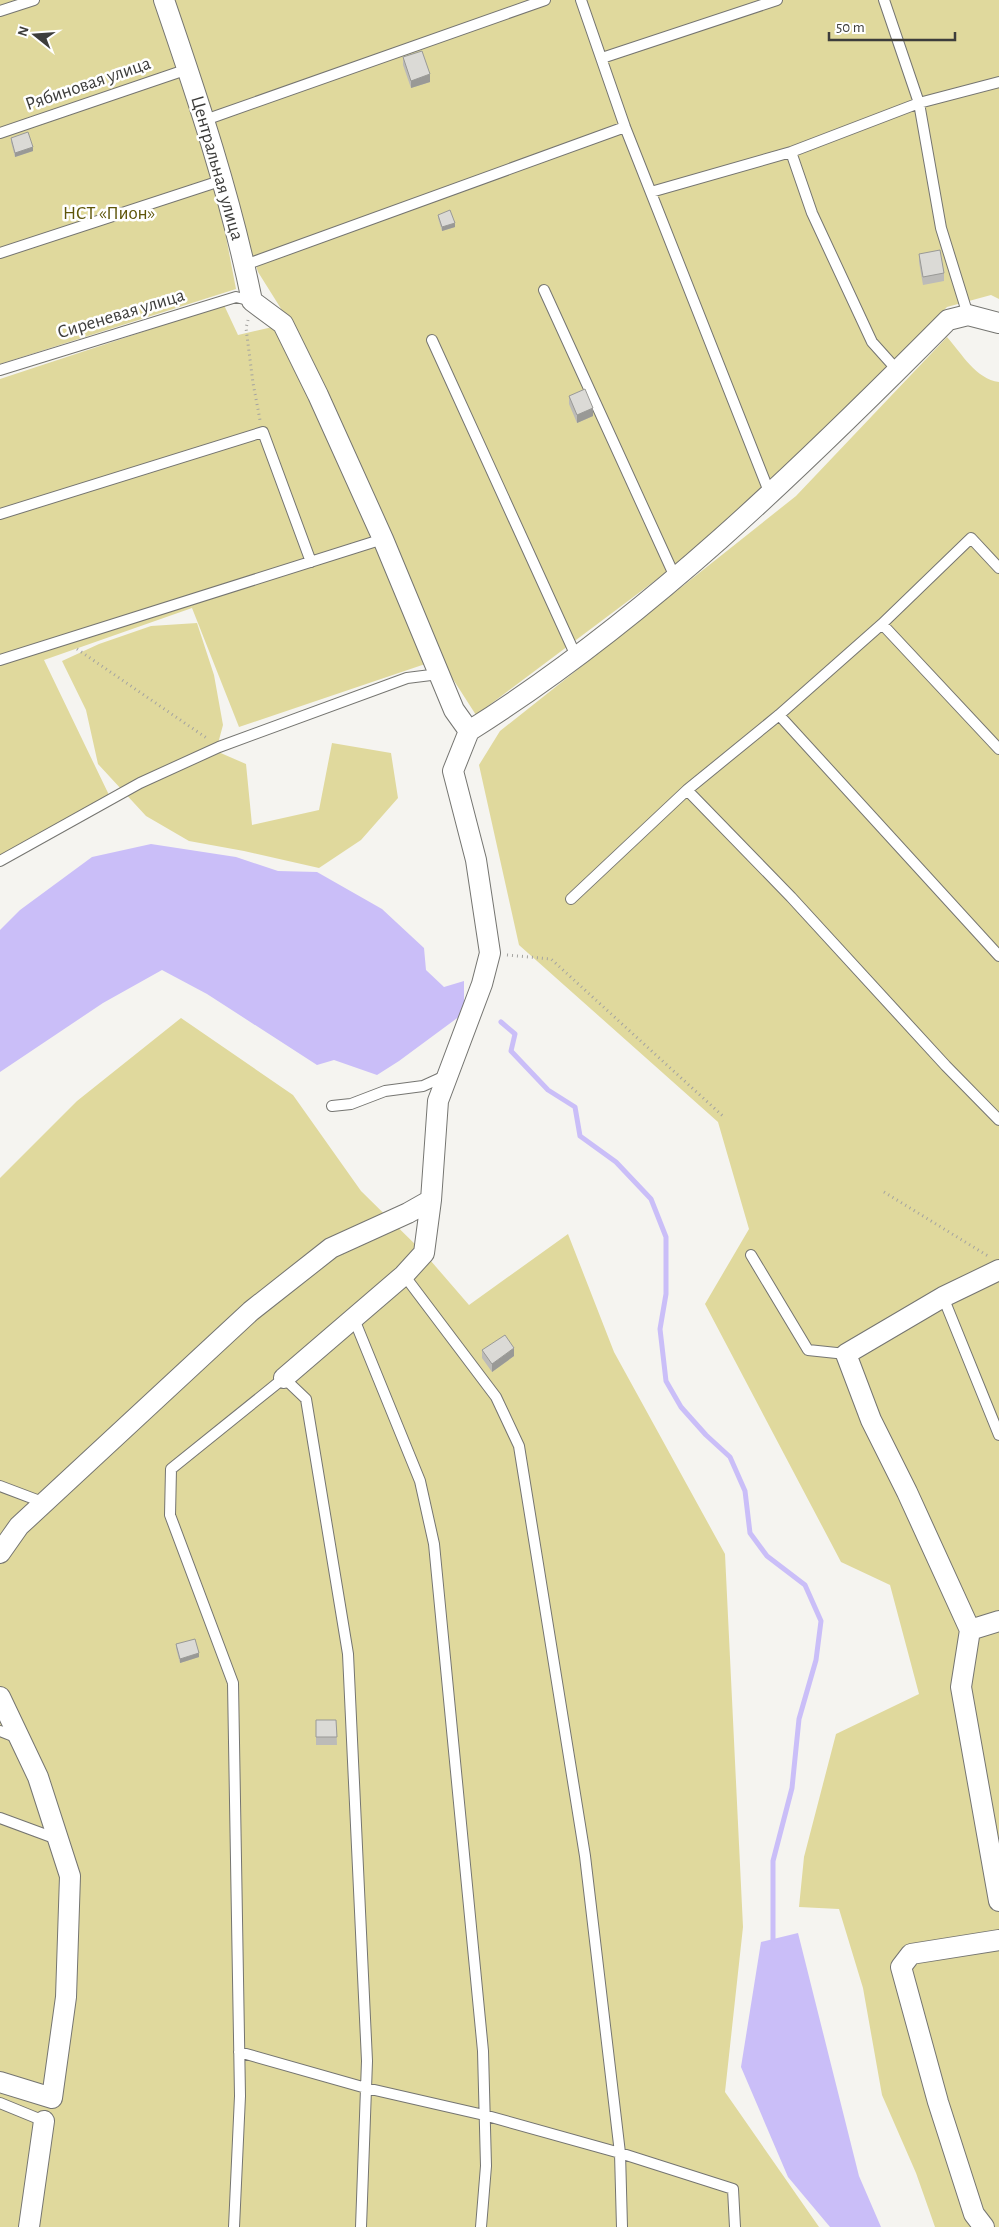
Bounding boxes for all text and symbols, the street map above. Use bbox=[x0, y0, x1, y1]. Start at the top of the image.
north arrow bbox=[10, 10, 60, 60]
scale bar bbox=[829, 10, 955, 42]
text: 50 m bbox=[836, 20, 865, 35]
text: N bbox=[15, 25, 32, 38]
street label: Рябиновая улица bbox=[23, 54, 154, 114]
street label: Центральная улица bbox=[187, 94, 247, 243]
park label: НСТ «Пион» bbox=[63, 204, 155, 223]
street label: Сиреневая улица bbox=[55, 286, 187, 342]

